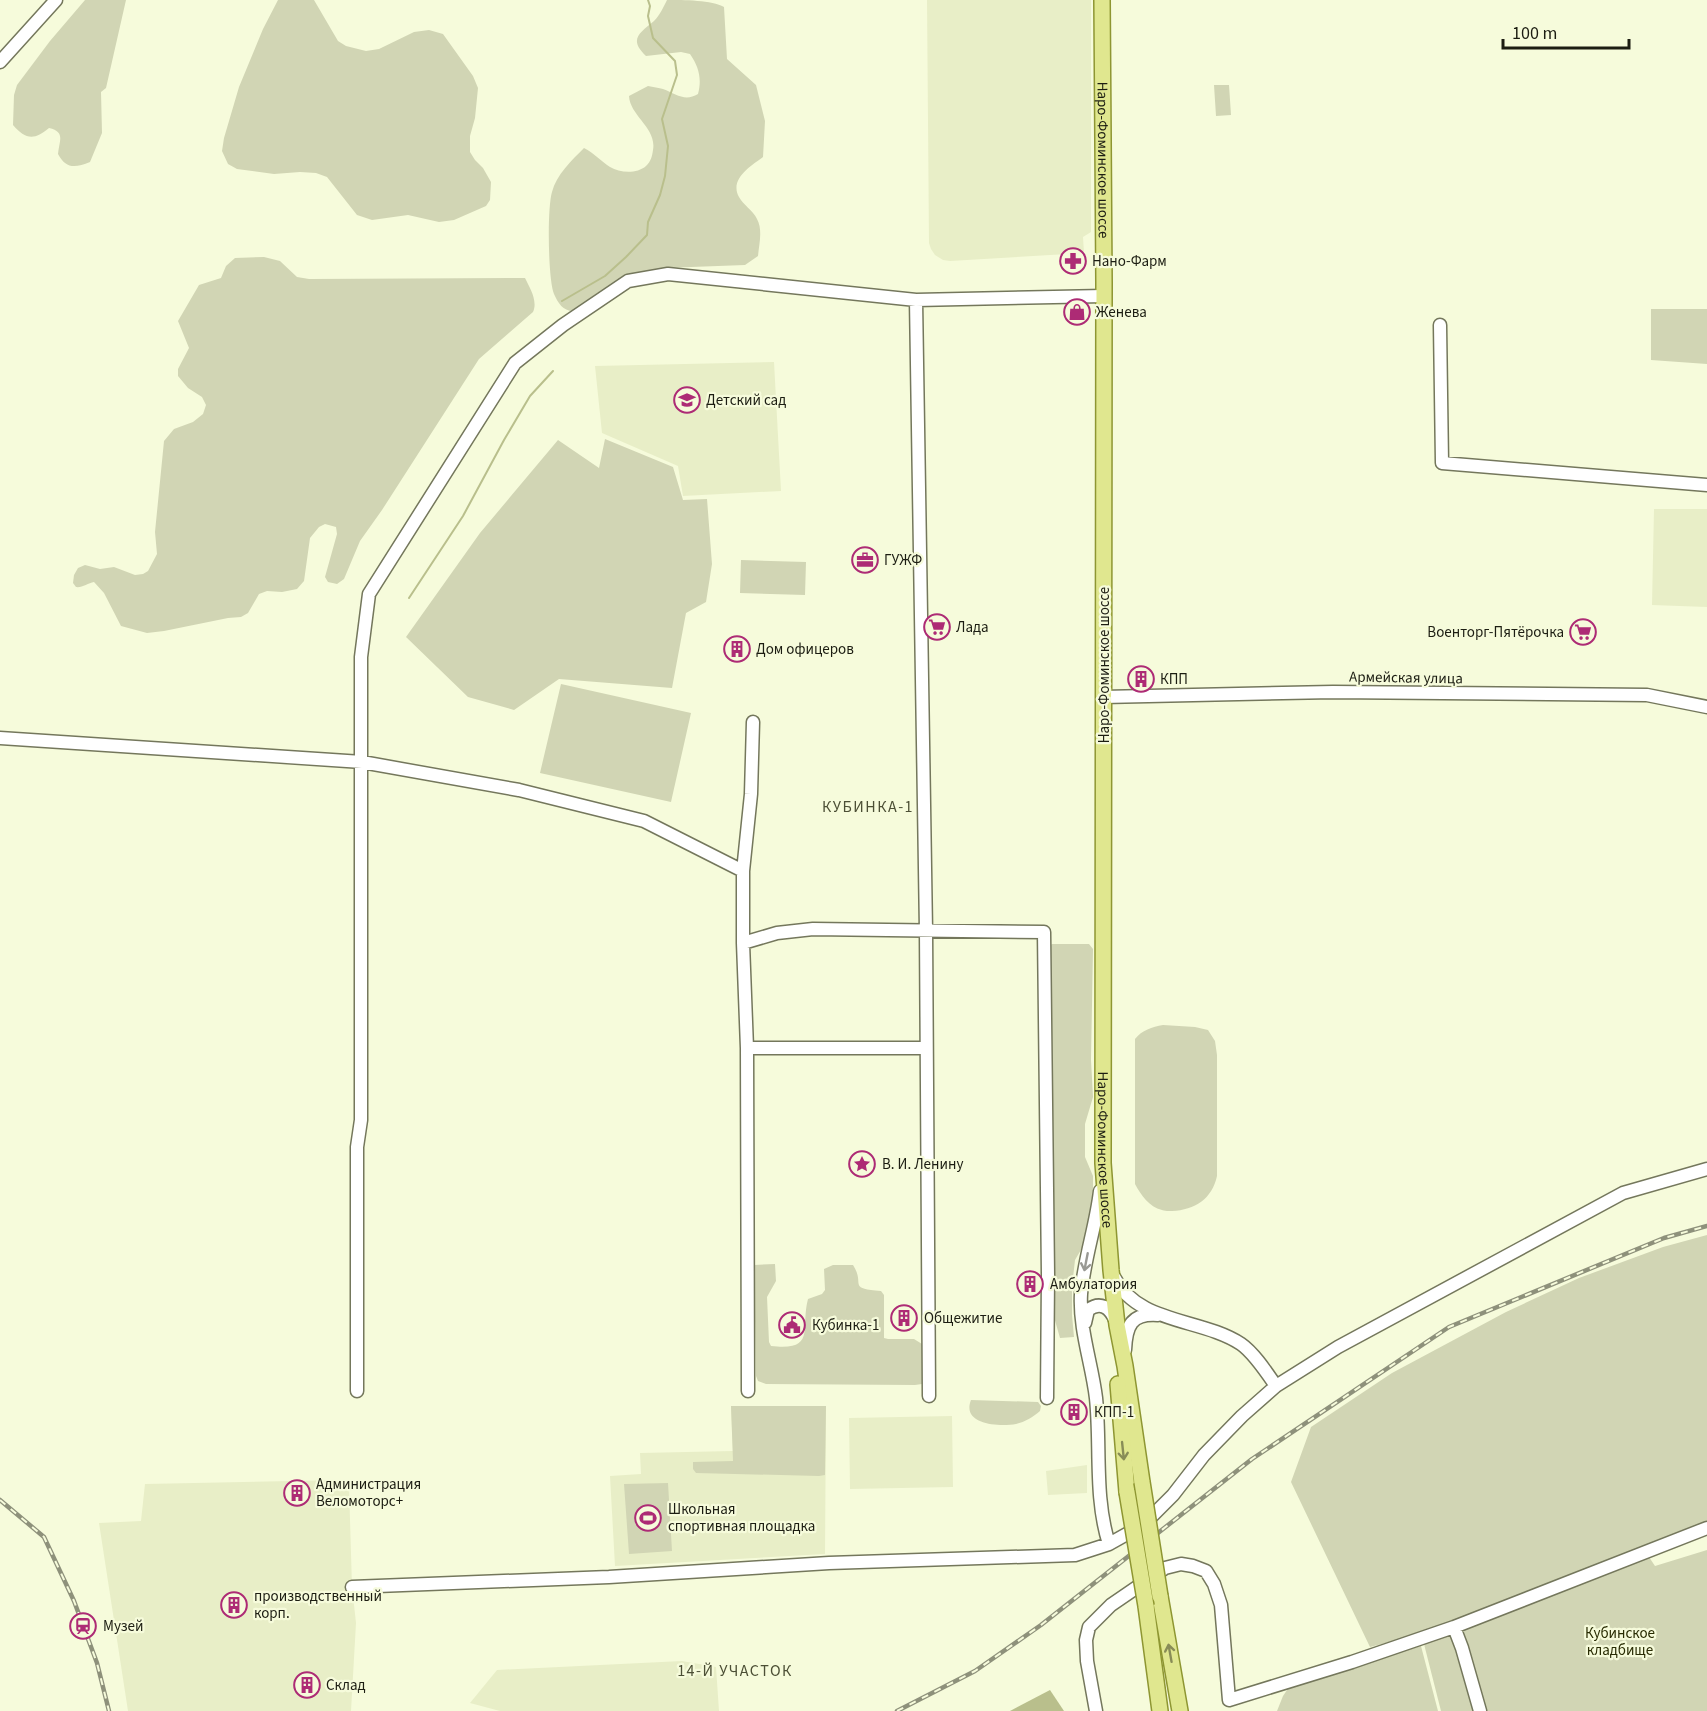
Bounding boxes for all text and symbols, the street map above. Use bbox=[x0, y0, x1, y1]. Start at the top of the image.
scale bar bbox=[1503, 12, 1629, 50]
text: 100 m bbox=[1512, 21, 1557, 46]
street label: Наро-Фоминское шоссе bbox=[1092, 82, 1114, 238]
pharmacy icon: Нано-Фарм bbox=[1058, 246, 1088, 276]
place label: Нано-Фарм bbox=[1092, 251, 1167, 272]
shop icon: Женева bbox=[1062, 297, 1092, 327]
place label: Женева bbox=[1096, 302, 1147, 323]
school or university icon: Детский сад bbox=[672, 385, 702, 415]
place label: Детский сад bbox=[706, 390, 786, 411]
office icon: ГУЖФ bbox=[850, 545, 880, 575]
place label: ГУЖФ bbox=[884, 550, 922, 571]
street label: Наро-Фоминское шоссе bbox=[1094, 587, 1115, 743]
supermarket icon: Лада bbox=[922, 612, 952, 642]
place label: Лада bbox=[956, 617, 989, 638]
supermarket icon: Военторг-Пятёрочка bbox=[1568, 617, 1598, 647]
place label: Военторг-Пятёрочка bbox=[1427, 622, 1564, 643]
building icon: Дом офицеров bbox=[722, 634, 752, 664]
place label: Дом офицеров bbox=[756, 639, 854, 660]
building icon: КПП bbox=[1126, 664, 1156, 694]
street label: Армейская улица bbox=[1349, 667, 1463, 689]
place label: КПП bbox=[1160, 669, 1188, 690]
district label: КУБИНКА-1 bbox=[822, 796, 914, 818]
street label: Наро-Фоминское шоссе bbox=[1093, 1072, 1118, 1229]
place icon: В. И. Ленину bbox=[847, 1149, 877, 1179]
place label: В. И. Ленину bbox=[882, 1154, 963, 1175]
one-way arrow bbox=[1080, 1251, 1091, 1271]
building icon: Амбулатория bbox=[1015, 1269, 1045, 1299]
place label: Амбулатория bbox=[1050, 1274, 1137, 1295]
building icon: Общежитие bbox=[889, 1303, 919, 1333]
place label: Общежитие bbox=[924, 1308, 1003, 1329]
public building icon: Кубинка-1 bbox=[777, 1310, 807, 1340]
place label: Кубинка-1 bbox=[812, 1315, 879, 1336]
building icon: КПП-1 bbox=[1059, 1397, 1089, 1427]
place label: КПП-1 bbox=[1094, 1402, 1134, 1423]
one-way arrow bbox=[1118, 1440, 1129, 1460]
place label: Администрация Веломоторс+ bbox=[316, 1474, 421, 1512]
building icon: Администрация Веломоторс+ bbox=[282, 1478, 312, 1508]
place label: Школьная спортивная площадка bbox=[668, 1499, 815, 1537]
sports icon: Школьная спортивная площадка bbox=[633, 1503, 663, 1533]
place label: производственный корп. bbox=[254, 1586, 382, 1624]
building icon: производственный корп. bbox=[219, 1590, 249, 1620]
station icon: Музей bbox=[68, 1611, 98, 1641]
place label: Музей bbox=[103, 1616, 143, 1637]
park label: Кубинское кладбище bbox=[1585, 1623, 1655, 1661]
one-way arrow bbox=[1164, 1644, 1175, 1664]
district label: 14-Й УЧАСТОК bbox=[677, 1660, 793, 1682]
building icon: Склад bbox=[292, 1670, 322, 1700]
place label: Склад bbox=[326, 1675, 366, 1696]

